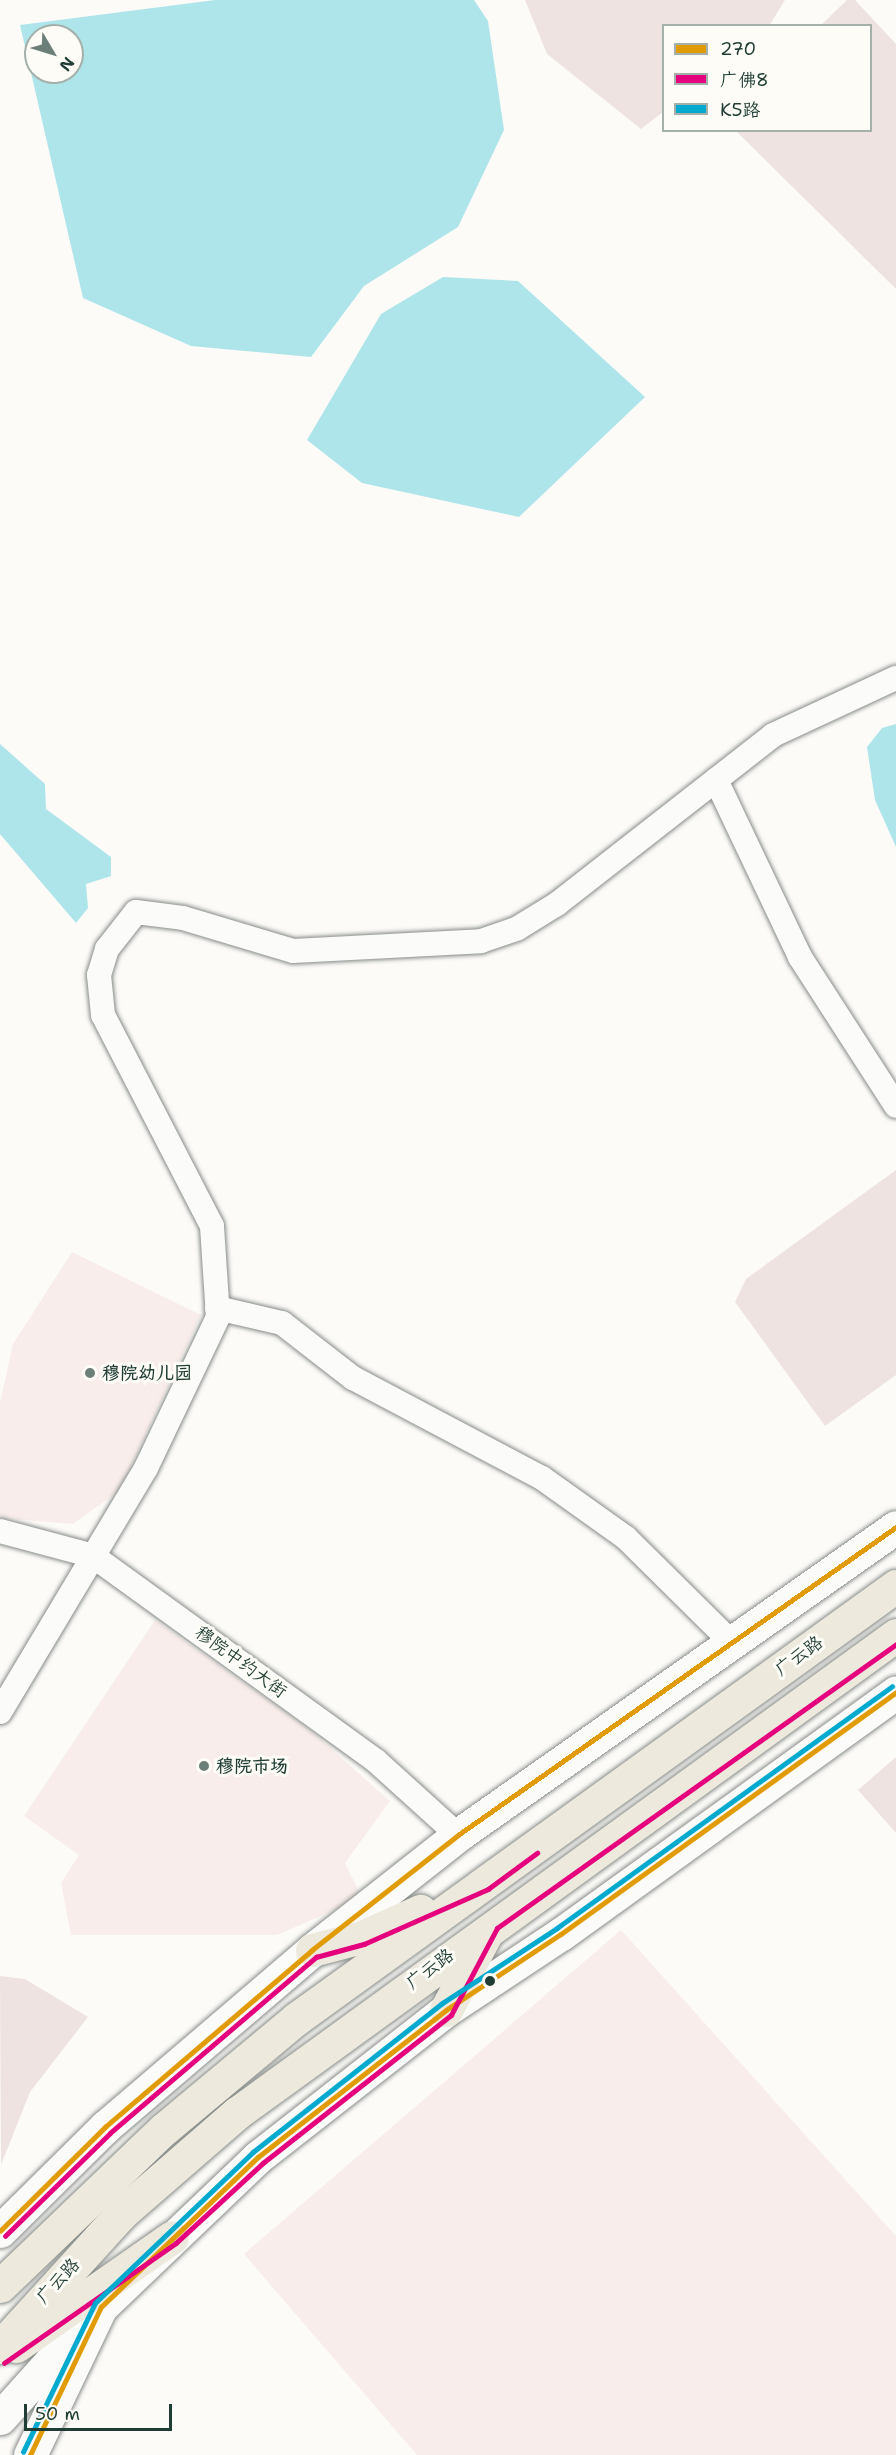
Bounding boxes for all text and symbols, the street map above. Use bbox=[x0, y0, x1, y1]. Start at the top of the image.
north arrow bbox=[24, 24, 84, 84]
legend bbox=[662, 24, 872, 132]
text: 270 bbox=[720, 37, 756, 61]
text: N bbox=[55, 53, 79, 76]
text: 广佛8 bbox=[720, 68, 769, 92]
text: K5路 bbox=[720, 98, 760, 122]
place label: 穆院幼儿园 bbox=[102, 1362, 192, 1384]
marker: 穆院幼儿园 bbox=[83, 1366, 97, 1380]
street label: 穆院中约大街 bbox=[191, 1622, 291, 1702]
street label: 广云路 bbox=[771, 1631, 827, 1681]
place label: 穆院市场 bbox=[216, 1755, 288, 1777]
marker: 穆院市场 bbox=[197, 1759, 211, 1773]
street label: 广云路 bbox=[402, 1944, 458, 1994]
unlabelled marker bbox=[484, 1975, 496, 1987]
street label: 广云路 bbox=[32, 2254, 84, 2308]
scale bar bbox=[27, 2392, 176, 2430]
text: 50 m bbox=[35, 2402, 80, 2426]

